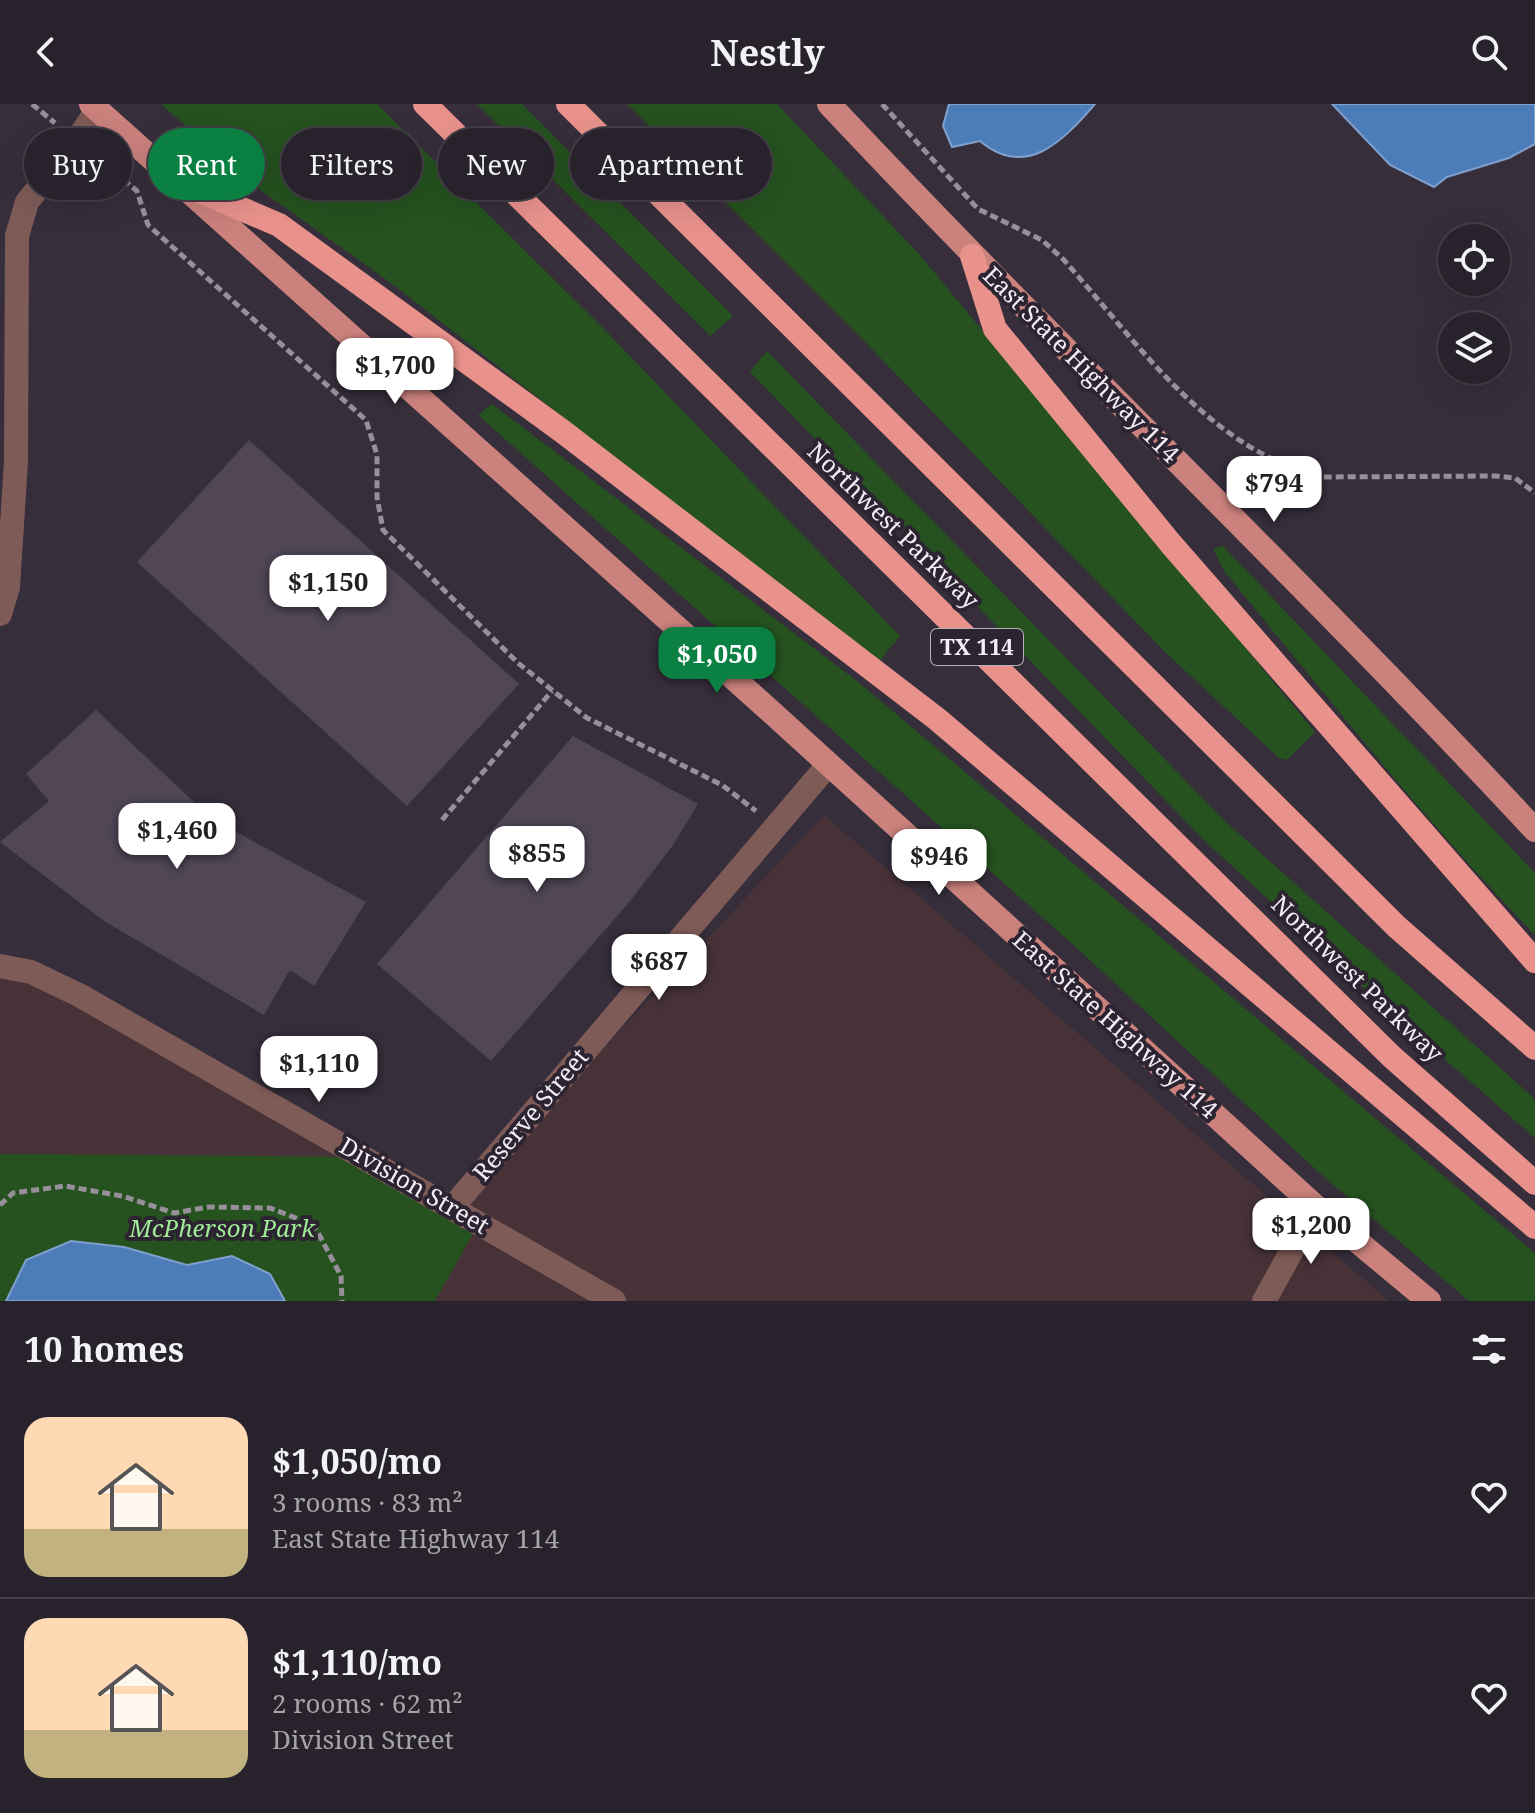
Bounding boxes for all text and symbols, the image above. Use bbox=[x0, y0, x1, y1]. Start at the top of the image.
text: Nestly bbox=[710, 28, 825, 77]
icon: back bbox=[24, 30, 68, 74]
icon: search bbox=[1467, 30, 1511, 74]
chip: Buy bbox=[24, 128, 132, 200]
chip: Rent bbox=[148, 128, 265, 200]
chip: Filters bbox=[281, 128, 422, 200]
chip: New bbox=[438, 128, 554, 200]
chip: Apartment bbox=[570, 128, 772, 200]
map controls bbox=[1438, 224, 1510, 384]
button: locate bbox=[1438, 224, 1510, 296]
street label: East State Highway 114 bbox=[977, 259, 1188, 470]
button: layers bbox=[1438, 312, 1510, 384]
pin: $1,700 bbox=[330, 338, 460, 406]
text: $1,700 bbox=[354, 346, 436, 382]
street label: Northwest Parkway bbox=[801, 434, 987, 616]
pin: $794 bbox=[1227, 456, 1321, 524]
text: $794 bbox=[1245, 464, 1303, 500]
pin: $1,150 bbox=[263, 555, 393, 623]
text: $1,150 bbox=[287, 563, 369, 599]
pin: $1,050 bbox=[652, 627, 782, 695]
road number: TX 114 bbox=[931, 629, 1023, 665]
text: $1,050 bbox=[676, 635, 758, 671]
pin: $1,460 bbox=[112, 803, 242, 871]
text: $1,460 bbox=[136, 811, 218, 847]
pin: $855 bbox=[490, 826, 584, 894]
pin: $946 bbox=[892, 829, 986, 897]
text: $855 bbox=[508, 834, 566, 870]
text: $946 bbox=[910, 837, 968, 873]
street label: Northwest Parkway bbox=[1265, 887, 1451, 1069]
street label: East State Highway 114 bbox=[1006, 923, 1226, 1125]
pin: $687 bbox=[612, 934, 706, 1002]
text: $687 bbox=[630, 942, 688, 978]
pin: $1,110 bbox=[254, 1036, 384, 1104]
street label: Reserve Street bbox=[465, 1041, 595, 1187]
text: $1,110 bbox=[278, 1044, 360, 1080]
street label: Division Street bbox=[334, 1128, 496, 1241]
pin: $1,200 bbox=[1246, 1198, 1376, 1266]
text: $1,200 bbox=[1270, 1206, 1352, 1242]
park label: McPherson Park bbox=[128, 1211, 316, 1244]
text: 10 homes bbox=[24, 1326, 184, 1372]
icon: filters bbox=[1467, 1327, 1511, 1371]
text: $1,050/mo bbox=[272, 1438, 442, 1484]
icon: home bbox=[88, 1449, 184, 1545]
icon: heart bbox=[1467, 1475, 1511, 1519]
text: 3 rooms · 83 m² bbox=[272, 1484, 463, 1520]
text: East State Highway 114 bbox=[272, 1520, 559, 1556]
text: $1,110/mo bbox=[272, 1639, 442, 1685]
icon: home bbox=[88, 1650, 184, 1746]
icon: heart bbox=[1467, 1676, 1511, 1720]
text: 2 rooms · 62 m² bbox=[272, 1685, 463, 1721]
text: Division Street bbox=[272, 1721, 454, 1757]

